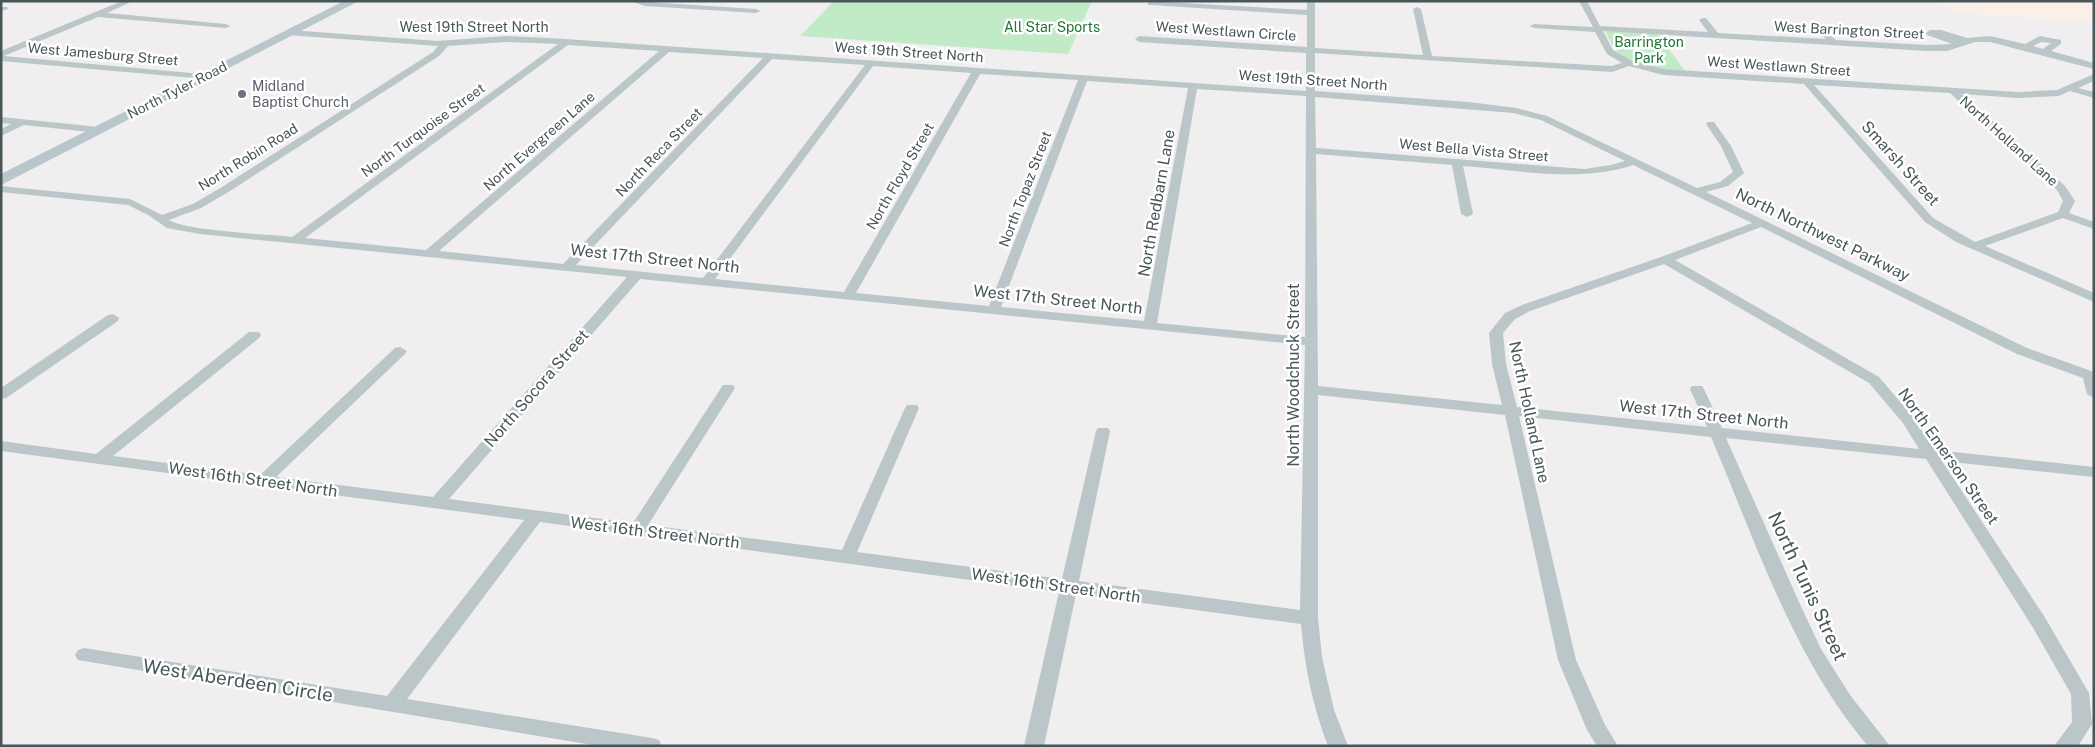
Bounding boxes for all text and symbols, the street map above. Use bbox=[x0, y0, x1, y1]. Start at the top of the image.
street label: West Westlawn Circle bbox=[1155, 18, 1297, 44]
street label: West Barrington Street bbox=[1773, 18, 1925, 42]
street label: West 19th Street North bbox=[399, 19, 549, 35]
park label: All Star Sports bbox=[1004, 19, 1100, 35]
park label: Barrington Park bbox=[1614, 34, 1684, 66]
street label: West Jamesburg Street bbox=[27, 39, 179, 69]
street label: West 19th Street North bbox=[834, 39, 984, 65]
street label: West Westlawn Street bbox=[1707, 53, 1851, 79]
street label: North Tyler Road bbox=[125, 58, 229, 122]
street label: West 19th Street North bbox=[1238, 67, 1388, 93]
place label: Midland Baptist Church bbox=[252, 78, 349, 110]
street label: North Turquoise Street bbox=[358, 80, 488, 180]
marker: Midland Baptist Church bbox=[236, 88, 248, 100]
street label: North Evergreen Lane bbox=[480, 88, 598, 194]
street label: North Holland Lane bbox=[1957, 93, 2061, 189]
street label: North Reca Street bbox=[613, 104, 705, 200]
street label: Smarsh Street bbox=[1858, 117, 1944, 210]
street label: North Robin Road bbox=[195, 120, 301, 194]
street label: North Floyd Street bbox=[863, 120, 937, 232]
street label: North Redbarn Lane bbox=[1134, 128, 1179, 278]
street label: North Topaz Street bbox=[996, 129, 1054, 249]
street label: West Bella Vista Street bbox=[1399, 135, 1549, 165]
street label: North Northwest Parkway bbox=[1732, 184, 1913, 285]
street label: West 17th Street North bbox=[569, 240, 741, 277]
street label: West 17th Street North bbox=[972, 281, 1144, 318]
street label: North Woodchuck Street bbox=[1284, 283, 1303, 467]
street label: North Socora Street bbox=[480, 326, 593, 451]
street label: North Holland Lane bbox=[1505, 339, 1554, 485]
street label: North Emerson Street bbox=[1894, 384, 2003, 528]
street label: West 17th Street North bbox=[1618, 396, 1790, 433]
street label: West 16th Street North bbox=[167, 458, 339, 501]
street label: North Tunis Street bbox=[1764, 508, 1852, 664]
street label: West 16th Street North bbox=[569, 513, 741, 552]
street label: West 16th Street North bbox=[970, 564, 1142, 607]
street label: West Aberdeen Circle bbox=[141, 654, 335, 706]

